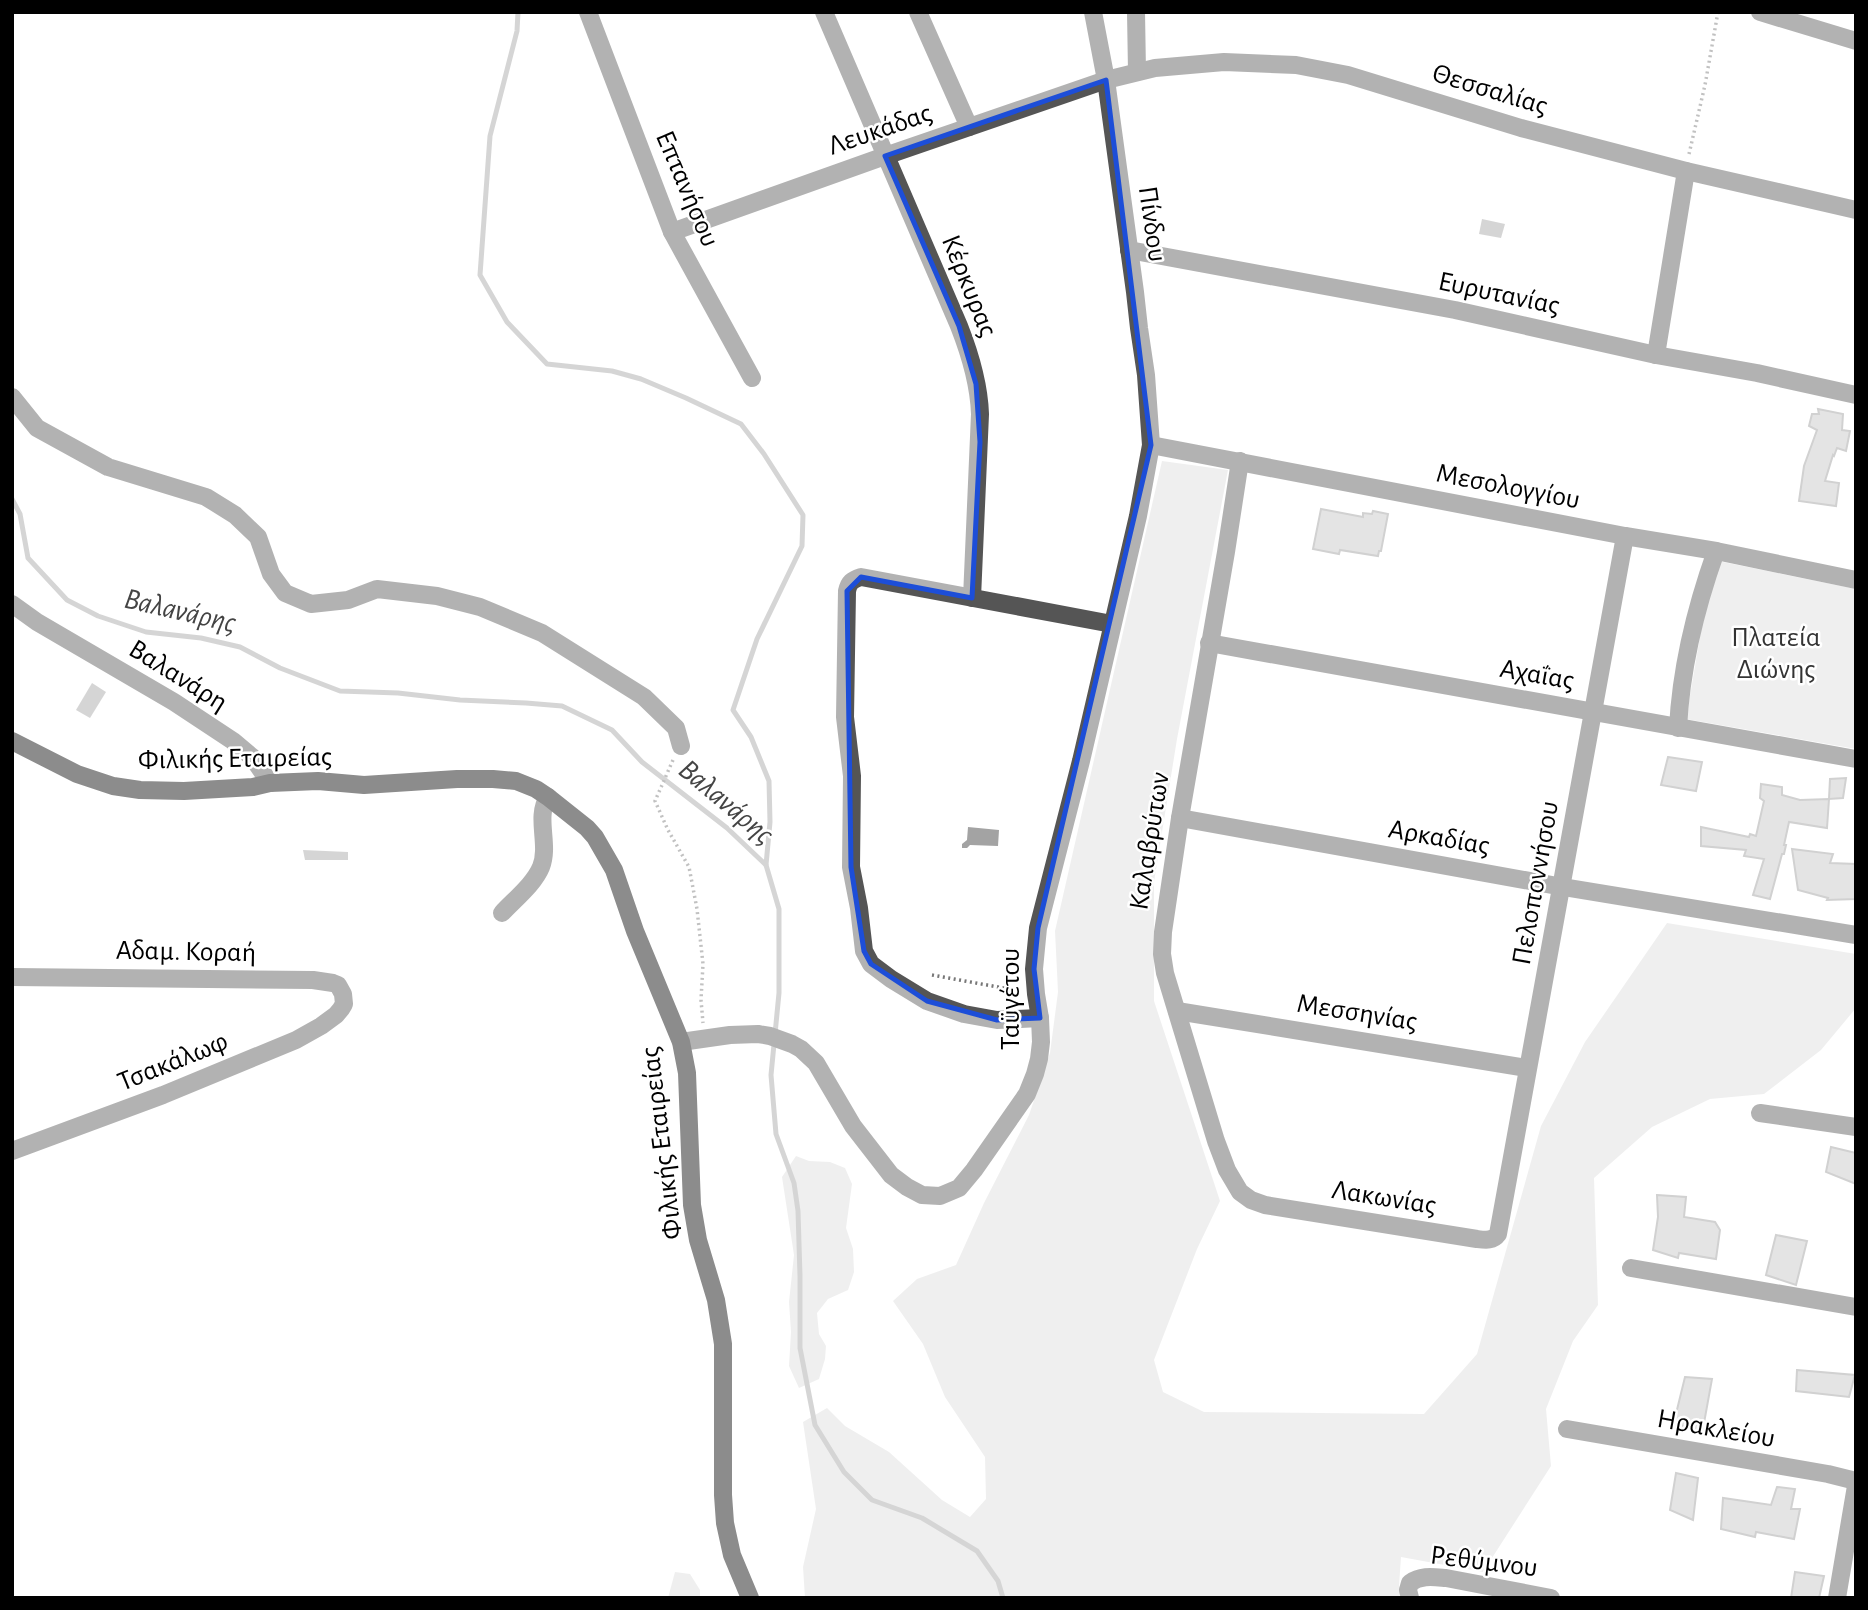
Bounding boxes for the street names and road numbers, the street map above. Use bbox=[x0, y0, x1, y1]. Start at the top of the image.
street label: Θεσσαλίας bbox=[1429, 59, 1551, 121]
street label: Λευκάδας bbox=[825, 99, 936, 161]
street label: Επτανήσου bbox=[650, 127, 724, 251]
street label: Πίνδου bbox=[1133, 184, 1171, 264]
street label: Κέρκυρας bbox=[936, 231, 1002, 341]
street label: Ευρυτανίας bbox=[1436, 268, 1562, 321]
street label: Μεσολογγίου bbox=[1434, 459, 1582, 515]
street label: Βαλανάρη bbox=[124, 635, 232, 717]
street label: Αχαΐας bbox=[1498, 655, 1576, 695]
street label: Φιλικής Εταιρείας bbox=[138, 743, 332, 775]
street label: Καλαβρύτων bbox=[1125, 770, 1175, 912]
street label: Πελοποννήσου bbox=[1508, 799, 1564, 967]
street label: Αρκαδίας bbox=[1386, 815, 1492, 861]
street label: Αδαμ. Κοραή bbox=[116, 937, 256, 967]
street label: Ταϋγέτου bbox=[997, 948, 1025, 1050]
street label: Μεσσηνίας bbox=[1295, 990, 1419, 1036]
street label: Τσακάλωφ bbox=[114, 1027, 232, 1097]
street label: Φιλικής Εταιρείας bbox=[636, 1045, 688, 1241]
street label: Λακωνίας bbox=[1330, 1176, 1438, 1220]
street label: Ηρακλείου bbox=[1655, 1405, 1777, 1453]
street label: Ρεθύμνου bbox=[1429, 1542, 1539, 1582]

